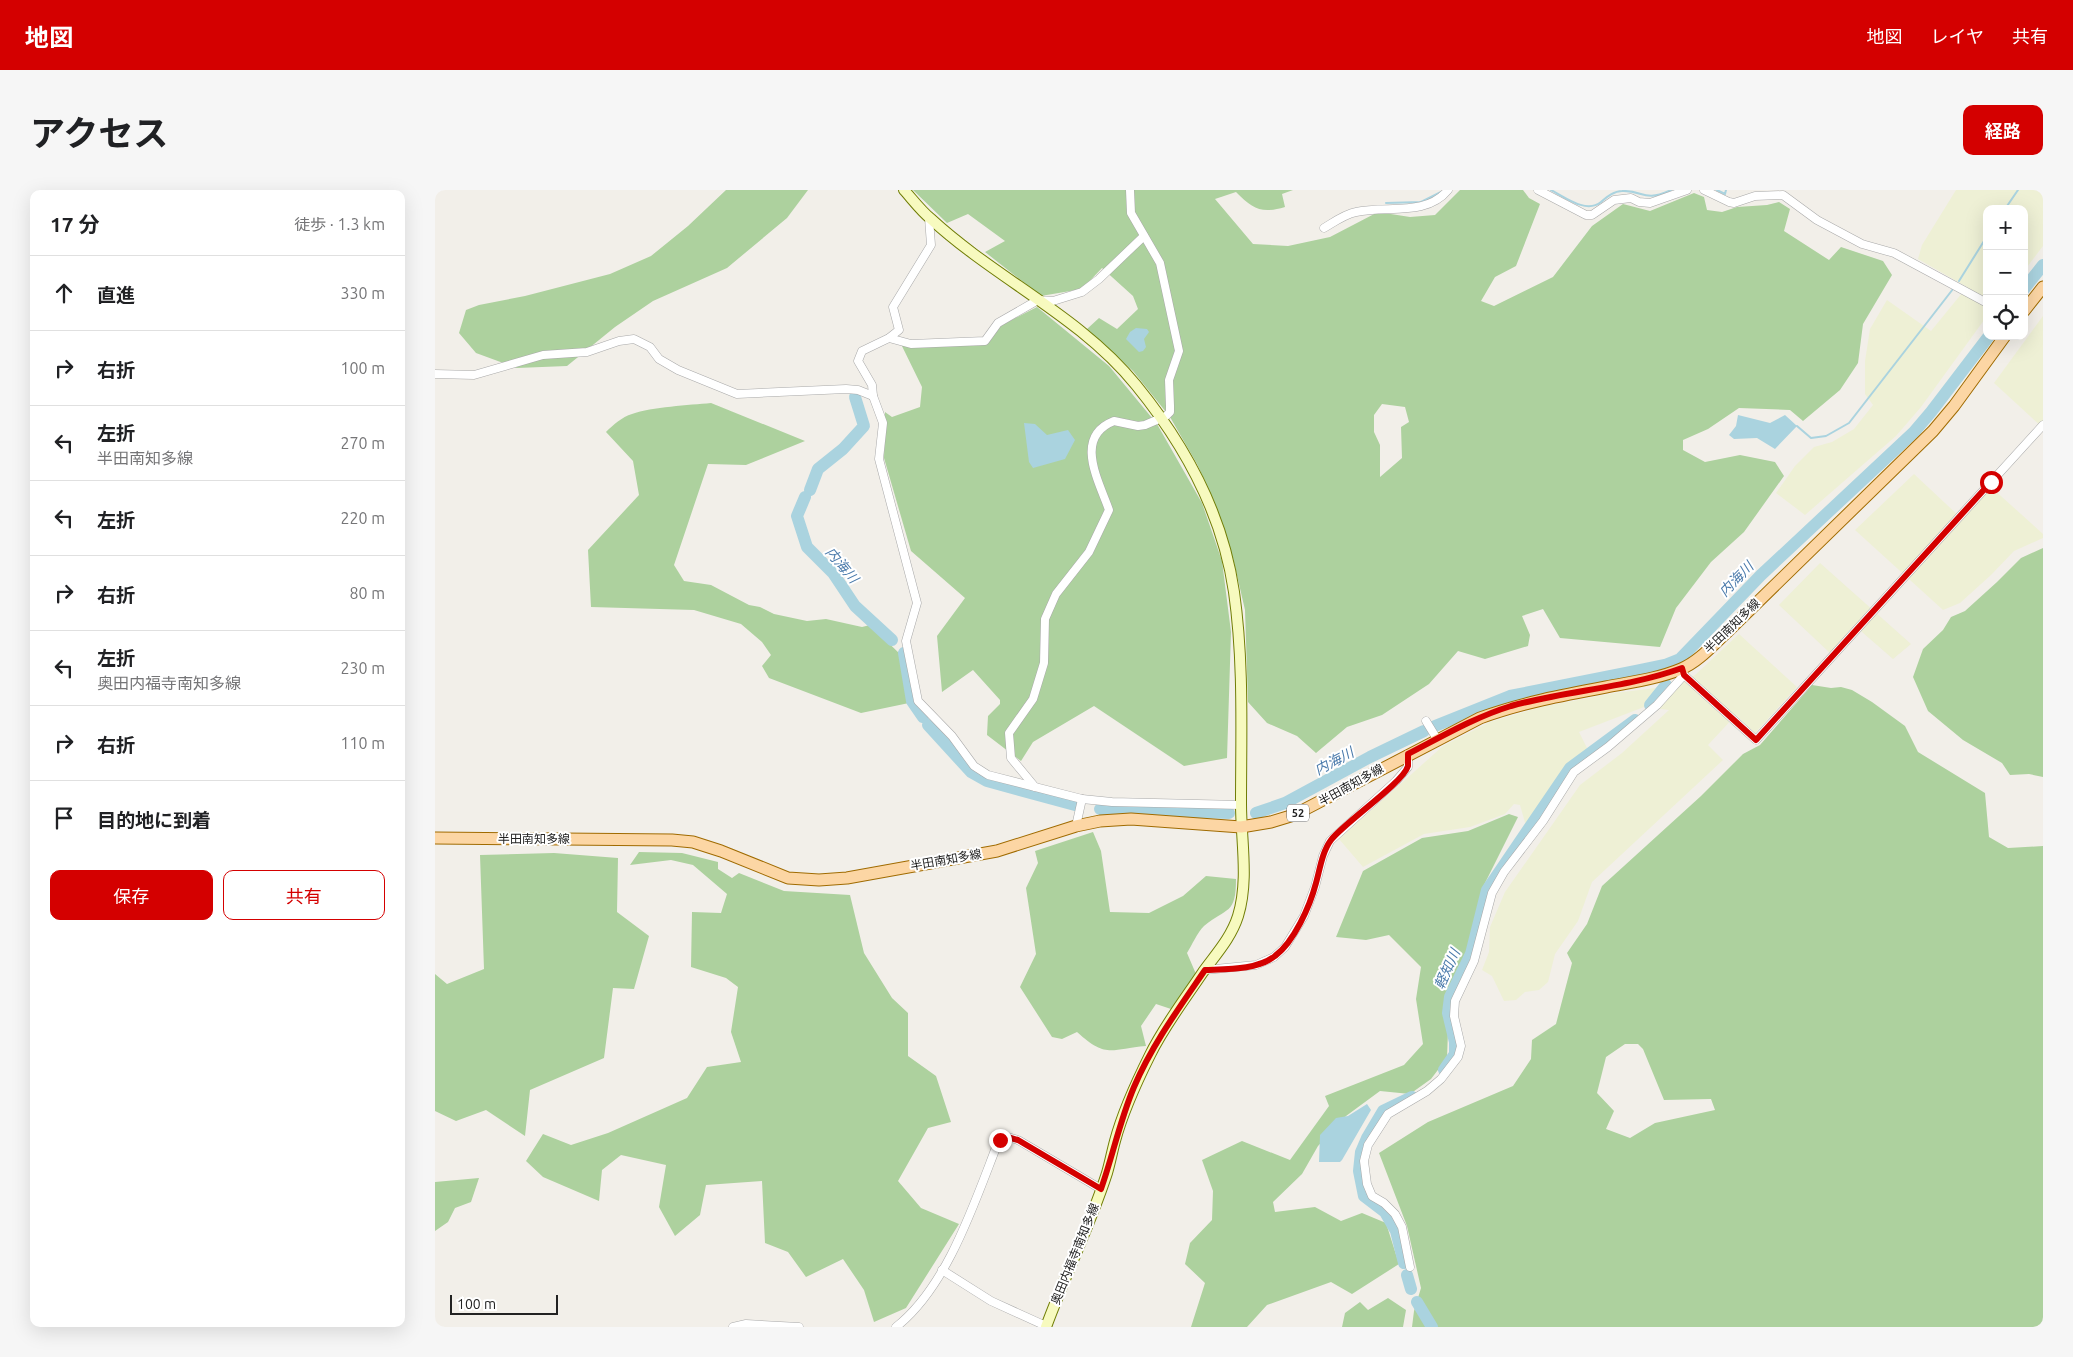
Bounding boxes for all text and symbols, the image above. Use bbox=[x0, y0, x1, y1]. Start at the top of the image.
text: 地図 bbox=[25, 24, 73, 51]
text: 地図 bbox=[1867, 26, 1903, 46]
text: レイヤ bbox=[1931, 26, 1984, 46]
text: 共有 bbox=[2012, 26, 2048, 46]
button: 経路 bbox=[1963, 105, 2043, 155]
text: アクセス bbox=[30, 113, 168, 153]
map controls bbox=[1983, 205, 2028, 340]
button: + bbox=[1983, 205, 2028, 250]
text: 17 分 bbox=[50, 212, 100, 236]
text: 徒歩 · 1.3 km bbox=[294, 215, 385, 233]
button: − bbox=[1983, 250, 2028, 295]
icon: ahead bbox=[50, 279, 78, 307]
text: 直進 bbox=[97, 284, 135, 306]
text: 330 m bbox=[340, 284, 385, 302]
button: locate bbox=[1983, 295, 2028, 340]
icon: right bbox=[50, 354, 78, 382]
text: 右折 bbox=[97, 359, 135, 381]
text: 100 m bbox=[340, 359, 385, 377]
text: 左折 bbox=[97, 422, 135, 444]
icon: left bbox=[50, 429, 78, 457]
text: 270 m bbox=[340, 434, 385, 452]
text: 半田南知多線 bbox=[97, 449, 193, 467]
route start bbox=[1980, 471, 2003, 494]
icon: left bbox=[50, 504, 78, 532]
text: 左折 bbox=[97, 509, 135, 531]
text: 220 m bbox=[340, 509, 385, 527]
water label: 内海川 bbox=[822, 544, 863, 588]
water label: 内海川 bbox=[1716, 557, 1758, 600]
icon: right bbox=[50, 579, 78, 607]
text: 右折 bbox=[97, 584, 135, 606]
text: 80 m bbox=[349, 584, 385, 602]
street label: 半田南知多線 bbox=[1701, 596, 1762, 655]
text: 左折 bbox=[97, 647, 135, 669]
icon: left bbox=[50, 654, 78, 682]
text: 230 m bbox=[340, 659, 385, 677]
text: 奥田内福寺南知多線 bbox=[97, 674, 241, 692]
icon: right bbox=[50, 729, 78, 757]
text: 右折 bbox=[97, 734, 135, 756]
text: 110 m bbox=[340, 734, 385, 752]
water label: 内海川 bbox=[1312, 743, 1358, 778]
street label: 半田南知多線 bbox=[1316, 761, 1385, 808]
icon: arrive bbox=[50, 804, 78, 832]
road number: 52 bbox=[1287, 804, 1309, 822]
text: 目的地に到着 bbox=[97, 809, 211, 831]
street label: 半田南知多線 bbox=[498, 832, 570, 845]
street label: 半田南知多線 bbox=[909, 847, 983, 872]
button: 保存 bbox=[50, 870, 213, 920]
button: 共有 bbox=[223, 870, 385, 920]
water label: 軽知川 bbox=[1431, 945, 1464, 991]
route end bbox=[989, 1129, 1012, 1152]
street label: 奥田内福寺南知多線 bbox=[1048, 1201, 1101, 1306]
scale bar bbox=[450, 1292, 557, 1315]
text: 100 m bbox=[457, 1296, 496, 1312]

